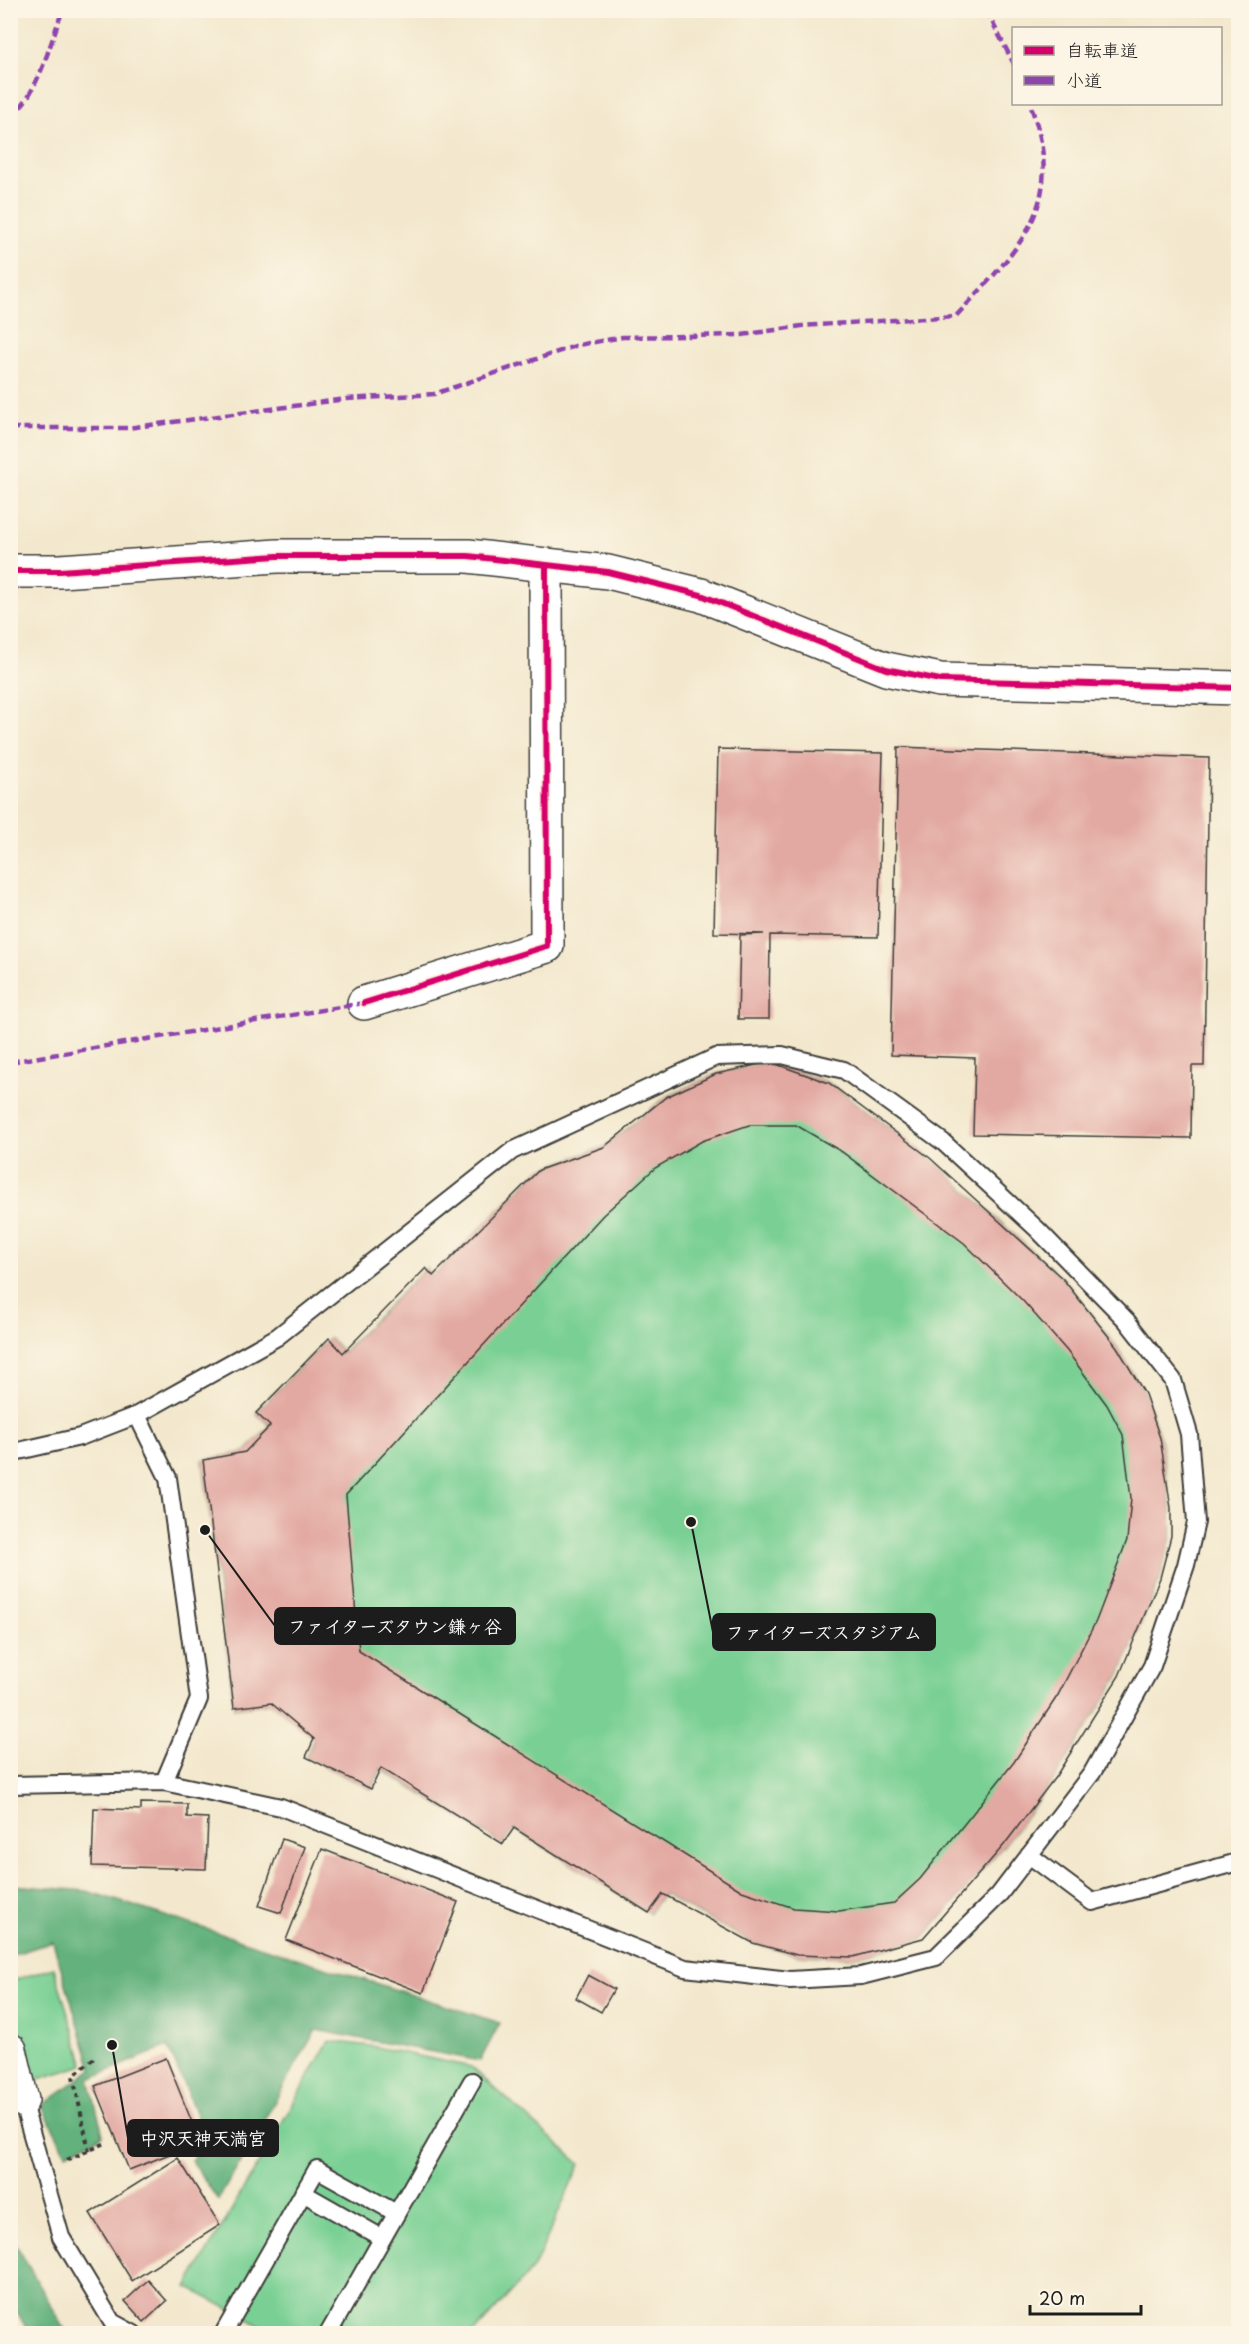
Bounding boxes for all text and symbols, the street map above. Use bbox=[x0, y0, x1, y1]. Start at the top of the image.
legend bbox=[1012, 27, 1222, 105]
text: 自転車道 bbox=[1066, 36, 1138, 63]
text: 小道 bbox=[1066, 66, 1102, 93]
callout: ファイターズタウン鎌ヶ谷 bbox=[275, 1608, 515, 1644]
text: ファイターズタウン鎌ヶ谷 bbox=[288, 1612, 502, 1639]
callout: ファイターズスタジアム bbox=[713, 1614, 935, 1650]
text: ファイターズスタジアム bbox=[726, 1618, 922, 1645]
callout: 中沢天神天満宮 bbox=[128, 2120, 278, 2156]
text: 中沢天神天満宮 bbox=[140, 2124, 266, 2151]
scale bar bbox=[1030, 2278, 1141, 2316]
text: 20 m bbox=[1039, 2284, 1085, 2311]

